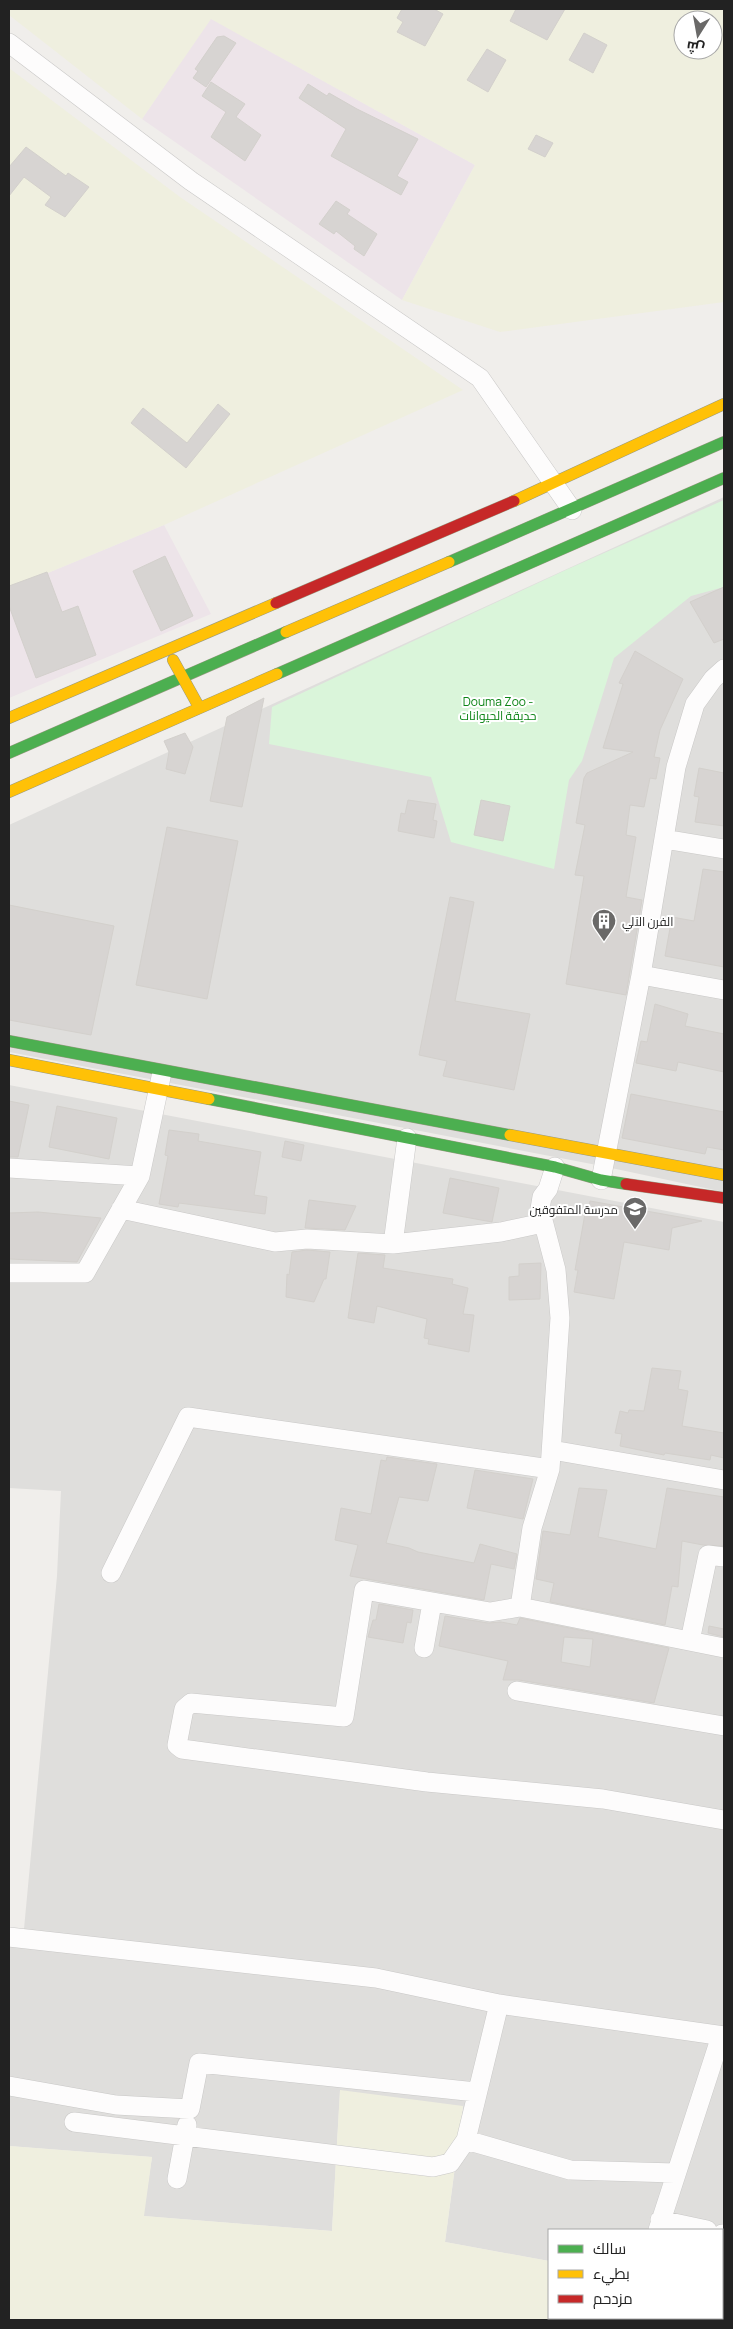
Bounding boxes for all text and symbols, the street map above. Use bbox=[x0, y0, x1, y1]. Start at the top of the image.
north arrow bbox=[673, 10, 723, 60]
text: ش bbox=[685, 37, 706, 59]
park label: Douma Zoo - حديقة الحيوانات bbox=[460, 693, 536, 724]
building icon: الفرن الآلي bbox=[591, 908, 617, 942]
place label: الفرن الآلي bbox=[622, 913, 673, 932]
school or university icon: مدرسة المتفوقين bbox=[622, 1196, 648, 1230]
place label: مدرسة المتفوقين bbox=[529, 1201, 618, 1218]
legend bbox=[548, 2229, 723, 2319]
text: سالك bbox=[593, 2238, 626, 2259]
text: بطيء bbox=[593, 2263, 630, 2286]
text: مزدحم bbox=[593, 2288, 633, 2309]

